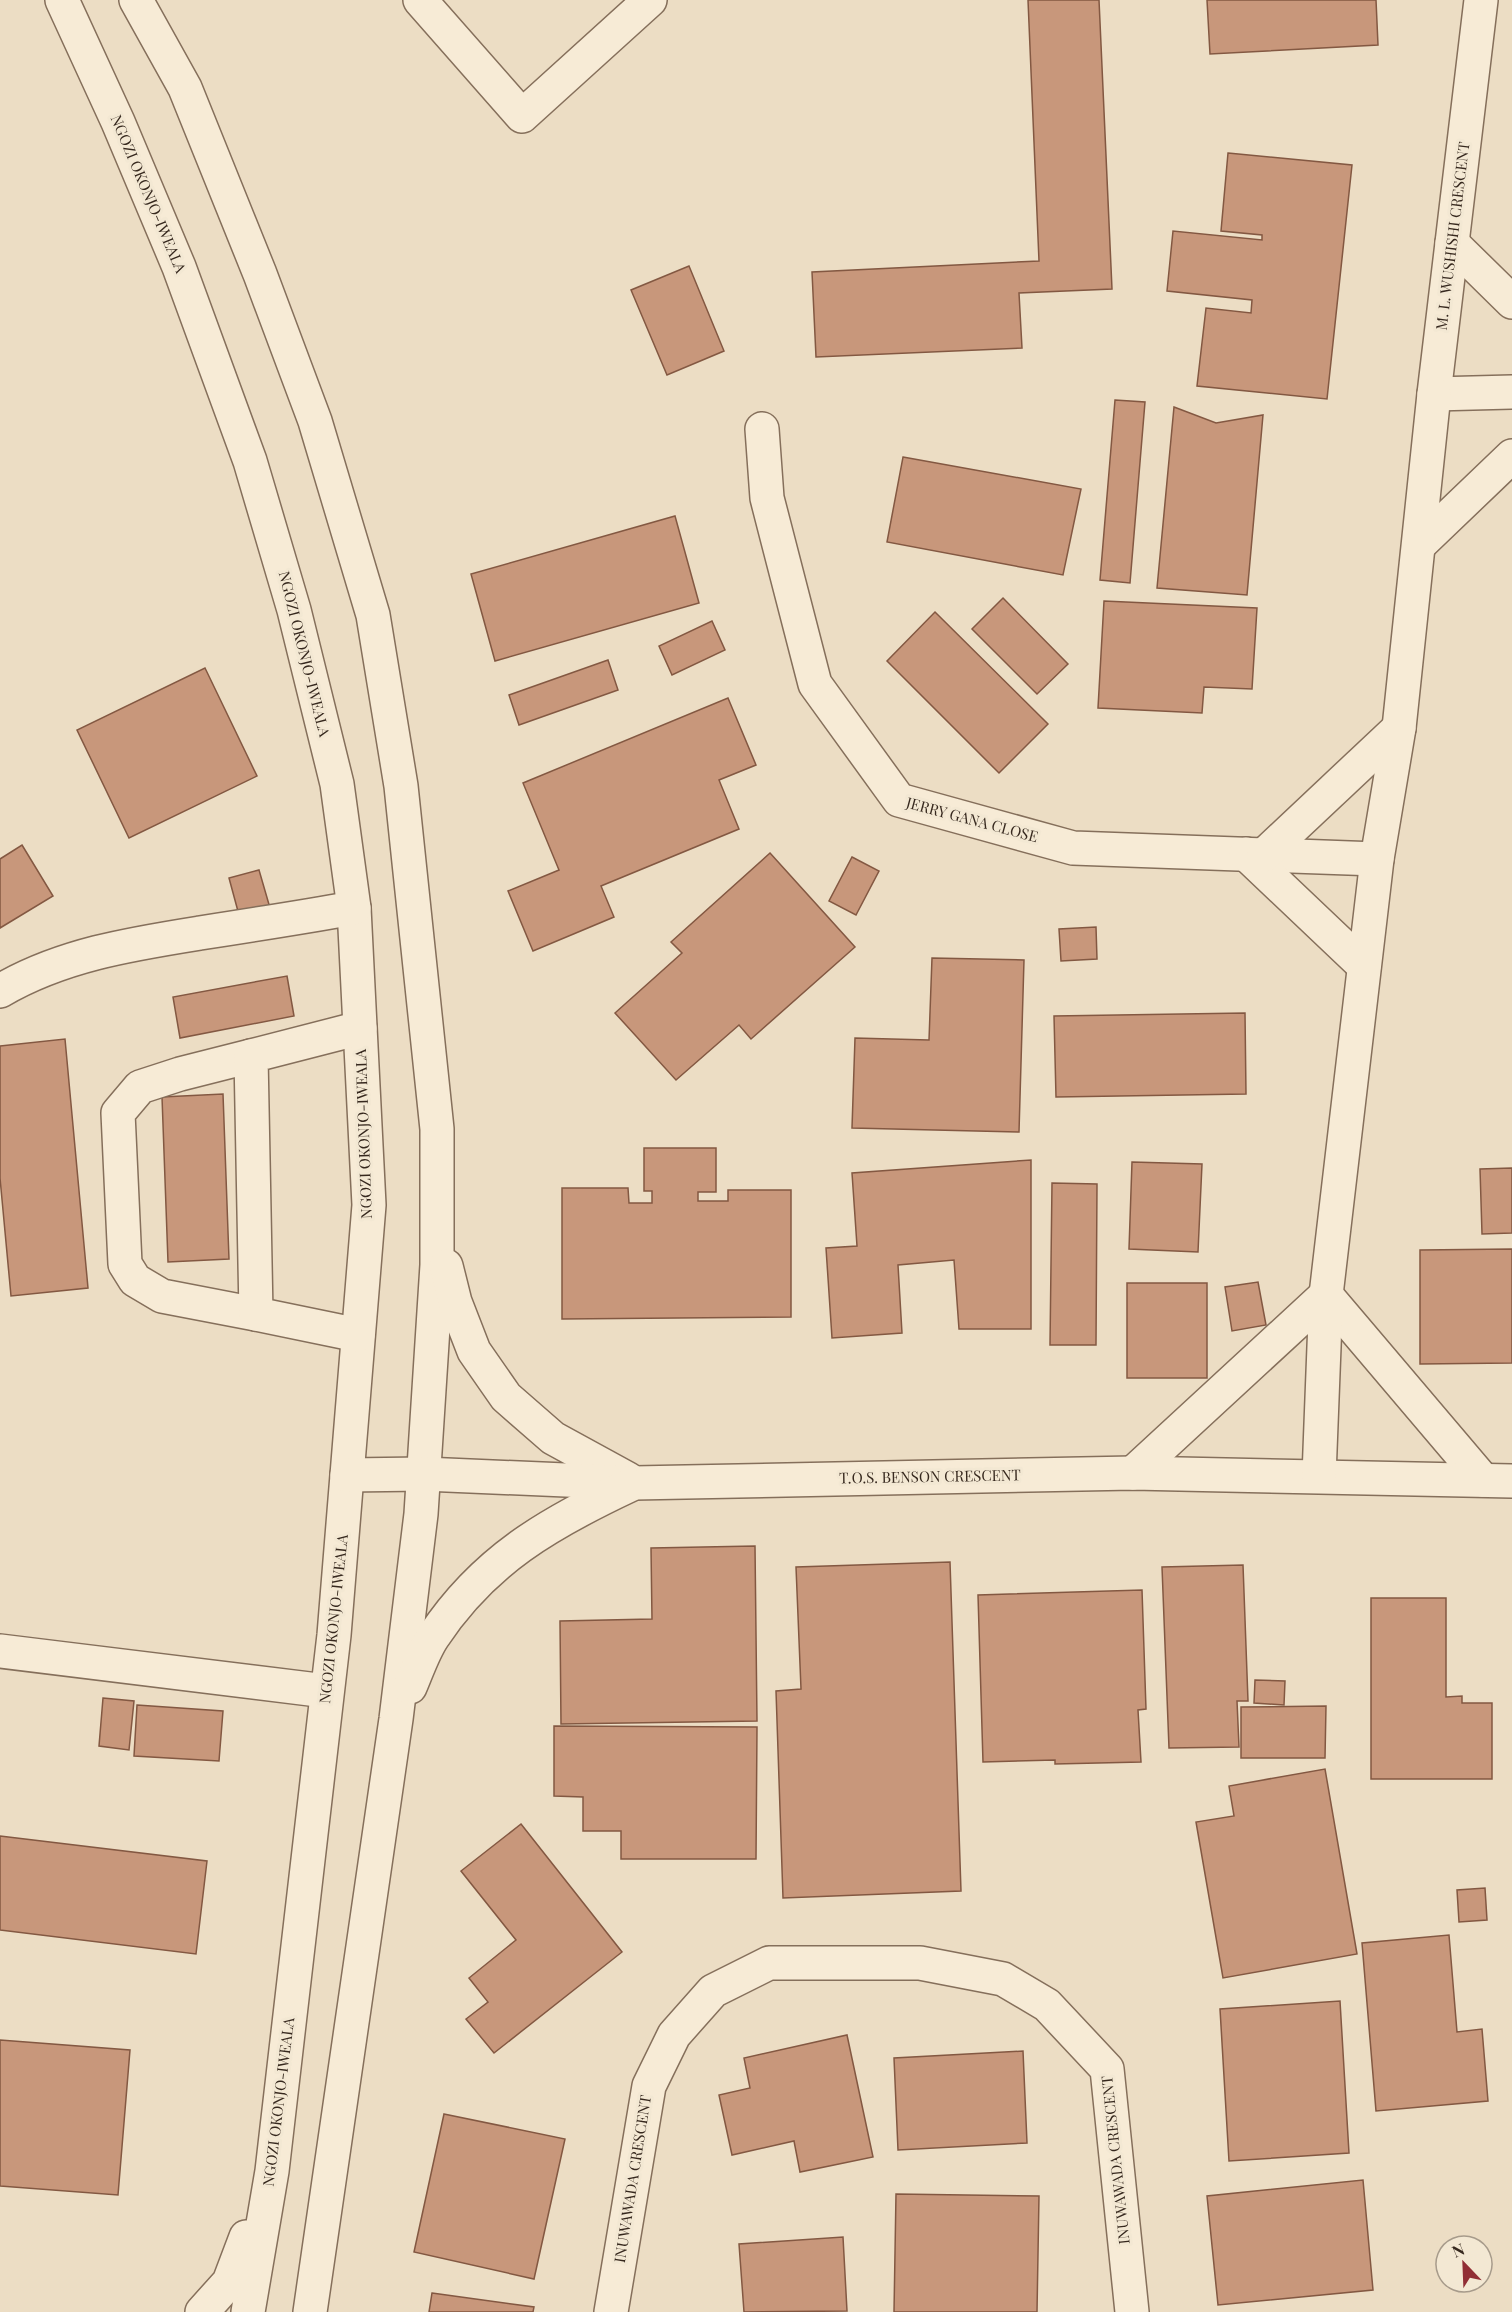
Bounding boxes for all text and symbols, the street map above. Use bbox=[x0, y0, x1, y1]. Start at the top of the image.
street label: NGOZI OKONJO-IWEALA bbox=[106, 111, 192, 276]
street label: M. L. WUSHISHI CRESCENT bbox=[1431, 141, 1473, 331]
street label: NGOZI OKONJO-IWEALA bbox=[275, 569, 335, 739]
street label: JERRY GANA CLOSE bbox=[903, 792, 1040, 846]
street label: NGOZI OKONJO-IWEALA bbox=[350, 1048, 376, 1219]
street label: T.O.S. BENSON CRESCENT bbox=[839, 1464, 1021, 1488]
street label: NGOZI OKONJO-IWEALA bbox=[314, 1533, 352, 1705]
street label: NGOZI OKONJO-IWEALA bbox=[258, 2016, 298, 2188]
street label: INUWAWADA CRESCENT bbox=[1096, 2075, 1134, 2245]
street label: INUWAWADA CRESCENT bbox=[609, 2094, 655, 2264]
north arrow bbox=[1434, 2234, 1494, 2294]
text: N bbox=[1449, 2238, 1468, 2262]

